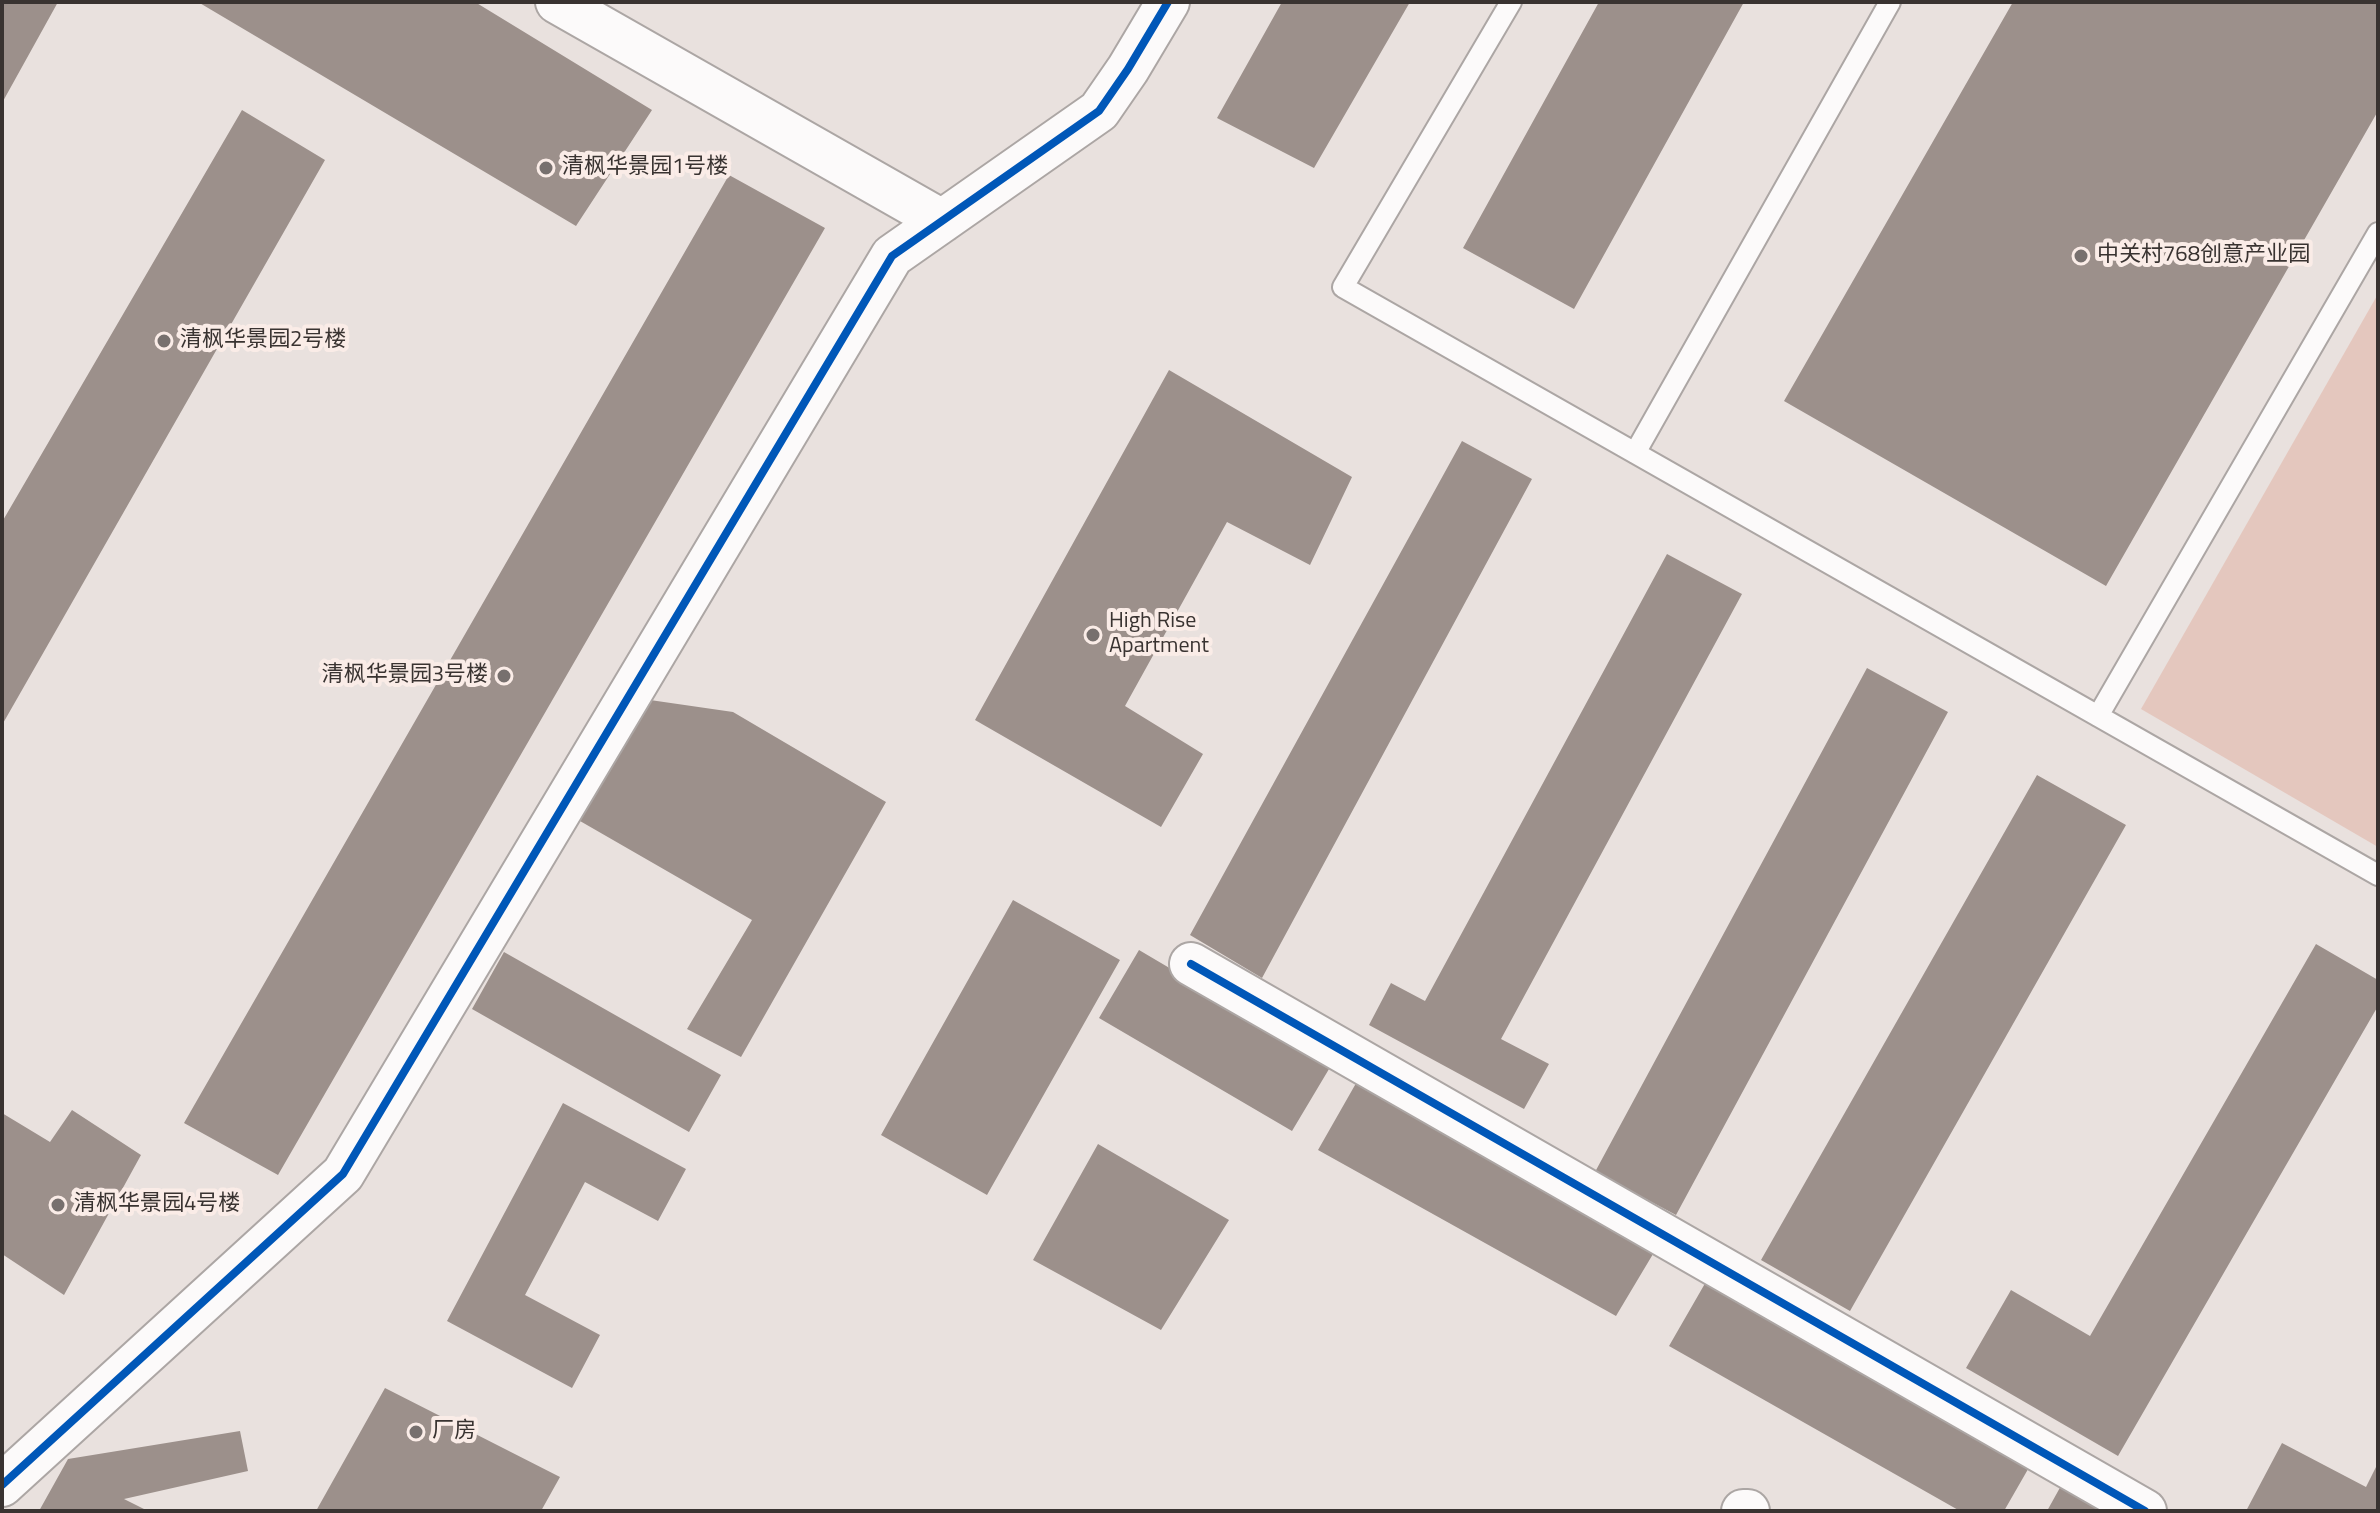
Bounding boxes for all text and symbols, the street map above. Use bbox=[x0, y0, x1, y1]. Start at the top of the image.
place label: 清枫华景园1号楼 bbox=[562, 155, 728, 181]
marker: 清枫华景园1号楼 bbox=[537, 159, 555, 177]
place label: 中关村768创意产业园 bbox=[2097, 243, 2310, 269]
marker: 中关村768创意产业园 bbox=[2072, 247, 2090, 265]
place label: 清枫华景园2号楼 bbox=[180, 328, 346, 354]
marker: 清枫华景园2号楼 bbox=[155, 332, 173, 350]
place label: High Rise Apartment bbox=[1109, 609, 1209, 660]
marker: High Rise Apartment bbox=[1084, 626, 1102, 644]
place label: 清枫华景园3号楼 bbox=[322, 663, 488, 689]
marker: 清枫华景园3号楼 bbox=[495, 667, 513, 685]
place label: 清枫华景园4号楼 bbox=[74, 1192, 240, 1218]
marker: 清枫华景园4号楼 bbox=[49, 1196, 67, 1214]
place label: 厂房 bbox=[432, 1419, 476, 1445]
marker: 厂房 bbox=[407, 1423, 425, 1441]

